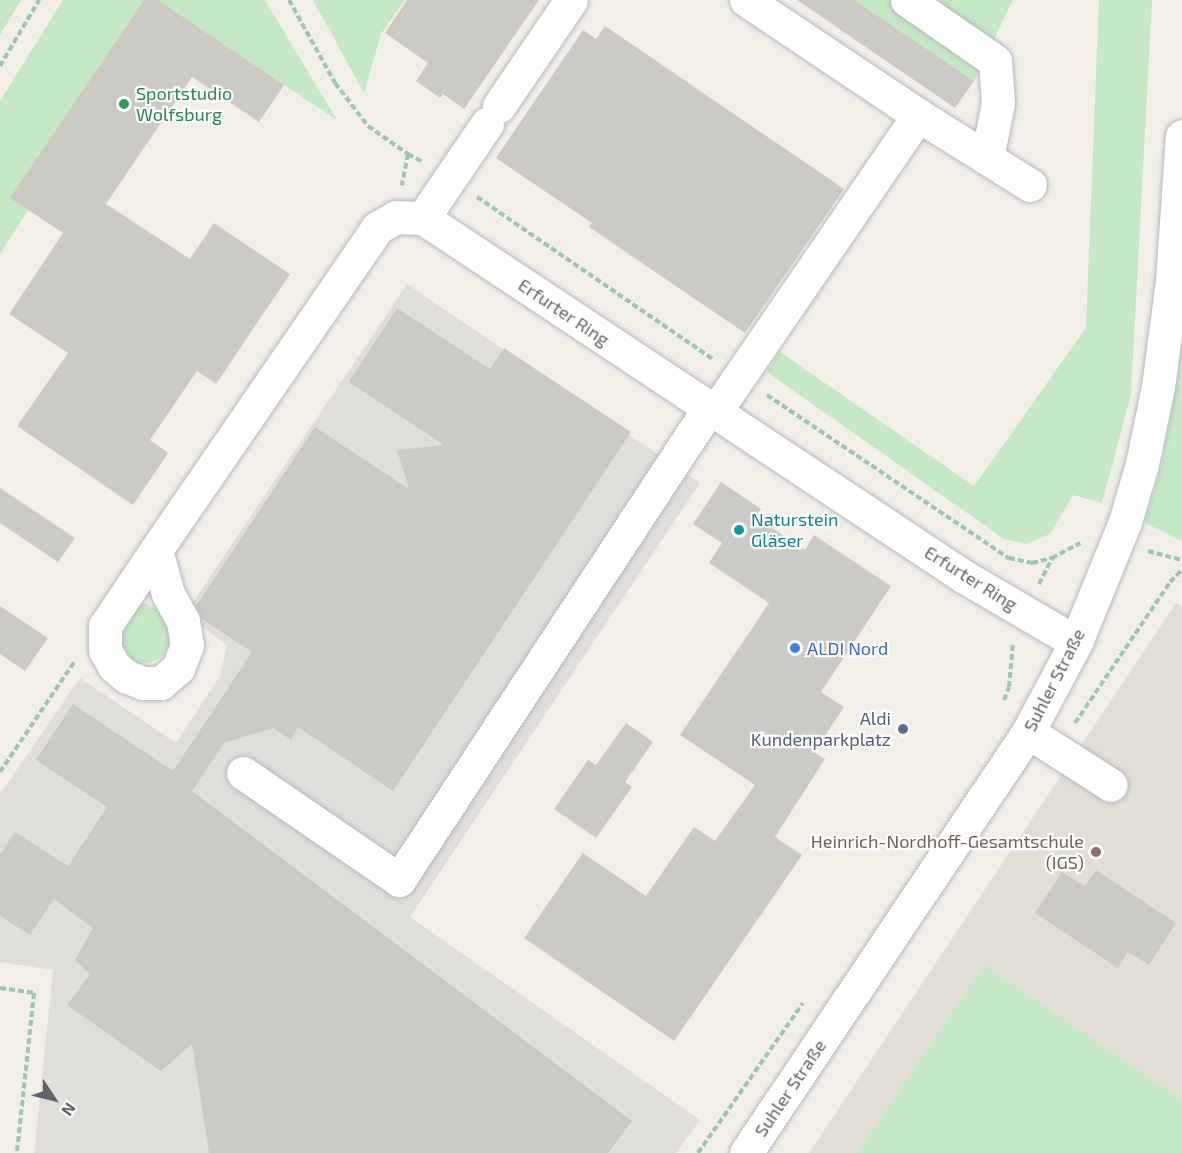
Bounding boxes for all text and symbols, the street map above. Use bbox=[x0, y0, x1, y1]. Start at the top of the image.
place label: Sportstudio Wolfsburg bbox=[136, 83, 232, 125]
marker: Sportstudio Wolfsburg bbox=[117, 97, 131, 111]
street label: Erfurter Ring bbox=[514, 274, 614, 350]
place label: Naturstein Gläser bbox=[751, 509, 838, 552]
marker: Naturstein Gläser bbox=[732, 523, 746, 537]
street label: Erfurter Ring bbox=[921, 541, 1021, 615]
street label: Suhler Straße bbox=[1019, 625, 1089, 735]
place label: ALDI Nord bbox=[807, 637, 888, 659]
marker: ALDI Nord bbox=[788, 641, 802, 655]
place label: Aldi Kundenparkplatz bbox=[751, 708, 891, 750]
marker: Aldi Kundenparkplatz bbox=[896, 722, 910, 736]
place label: Heinrich-Nordhoff-Gesamtschule (IGS) bbox=[811, 831, 1084, 874]
marker: Heinrich-Nordhoff-Gesamtschule (IGS) bbox=[1089, 845, 1103, 859]
street label: Suhler Straße bbox=[750, 1035, 830, 1141]
north arrow bbox=[24, 1069, 84, 1129]
text: N bbox=[58, 1099, 80, 1120]

